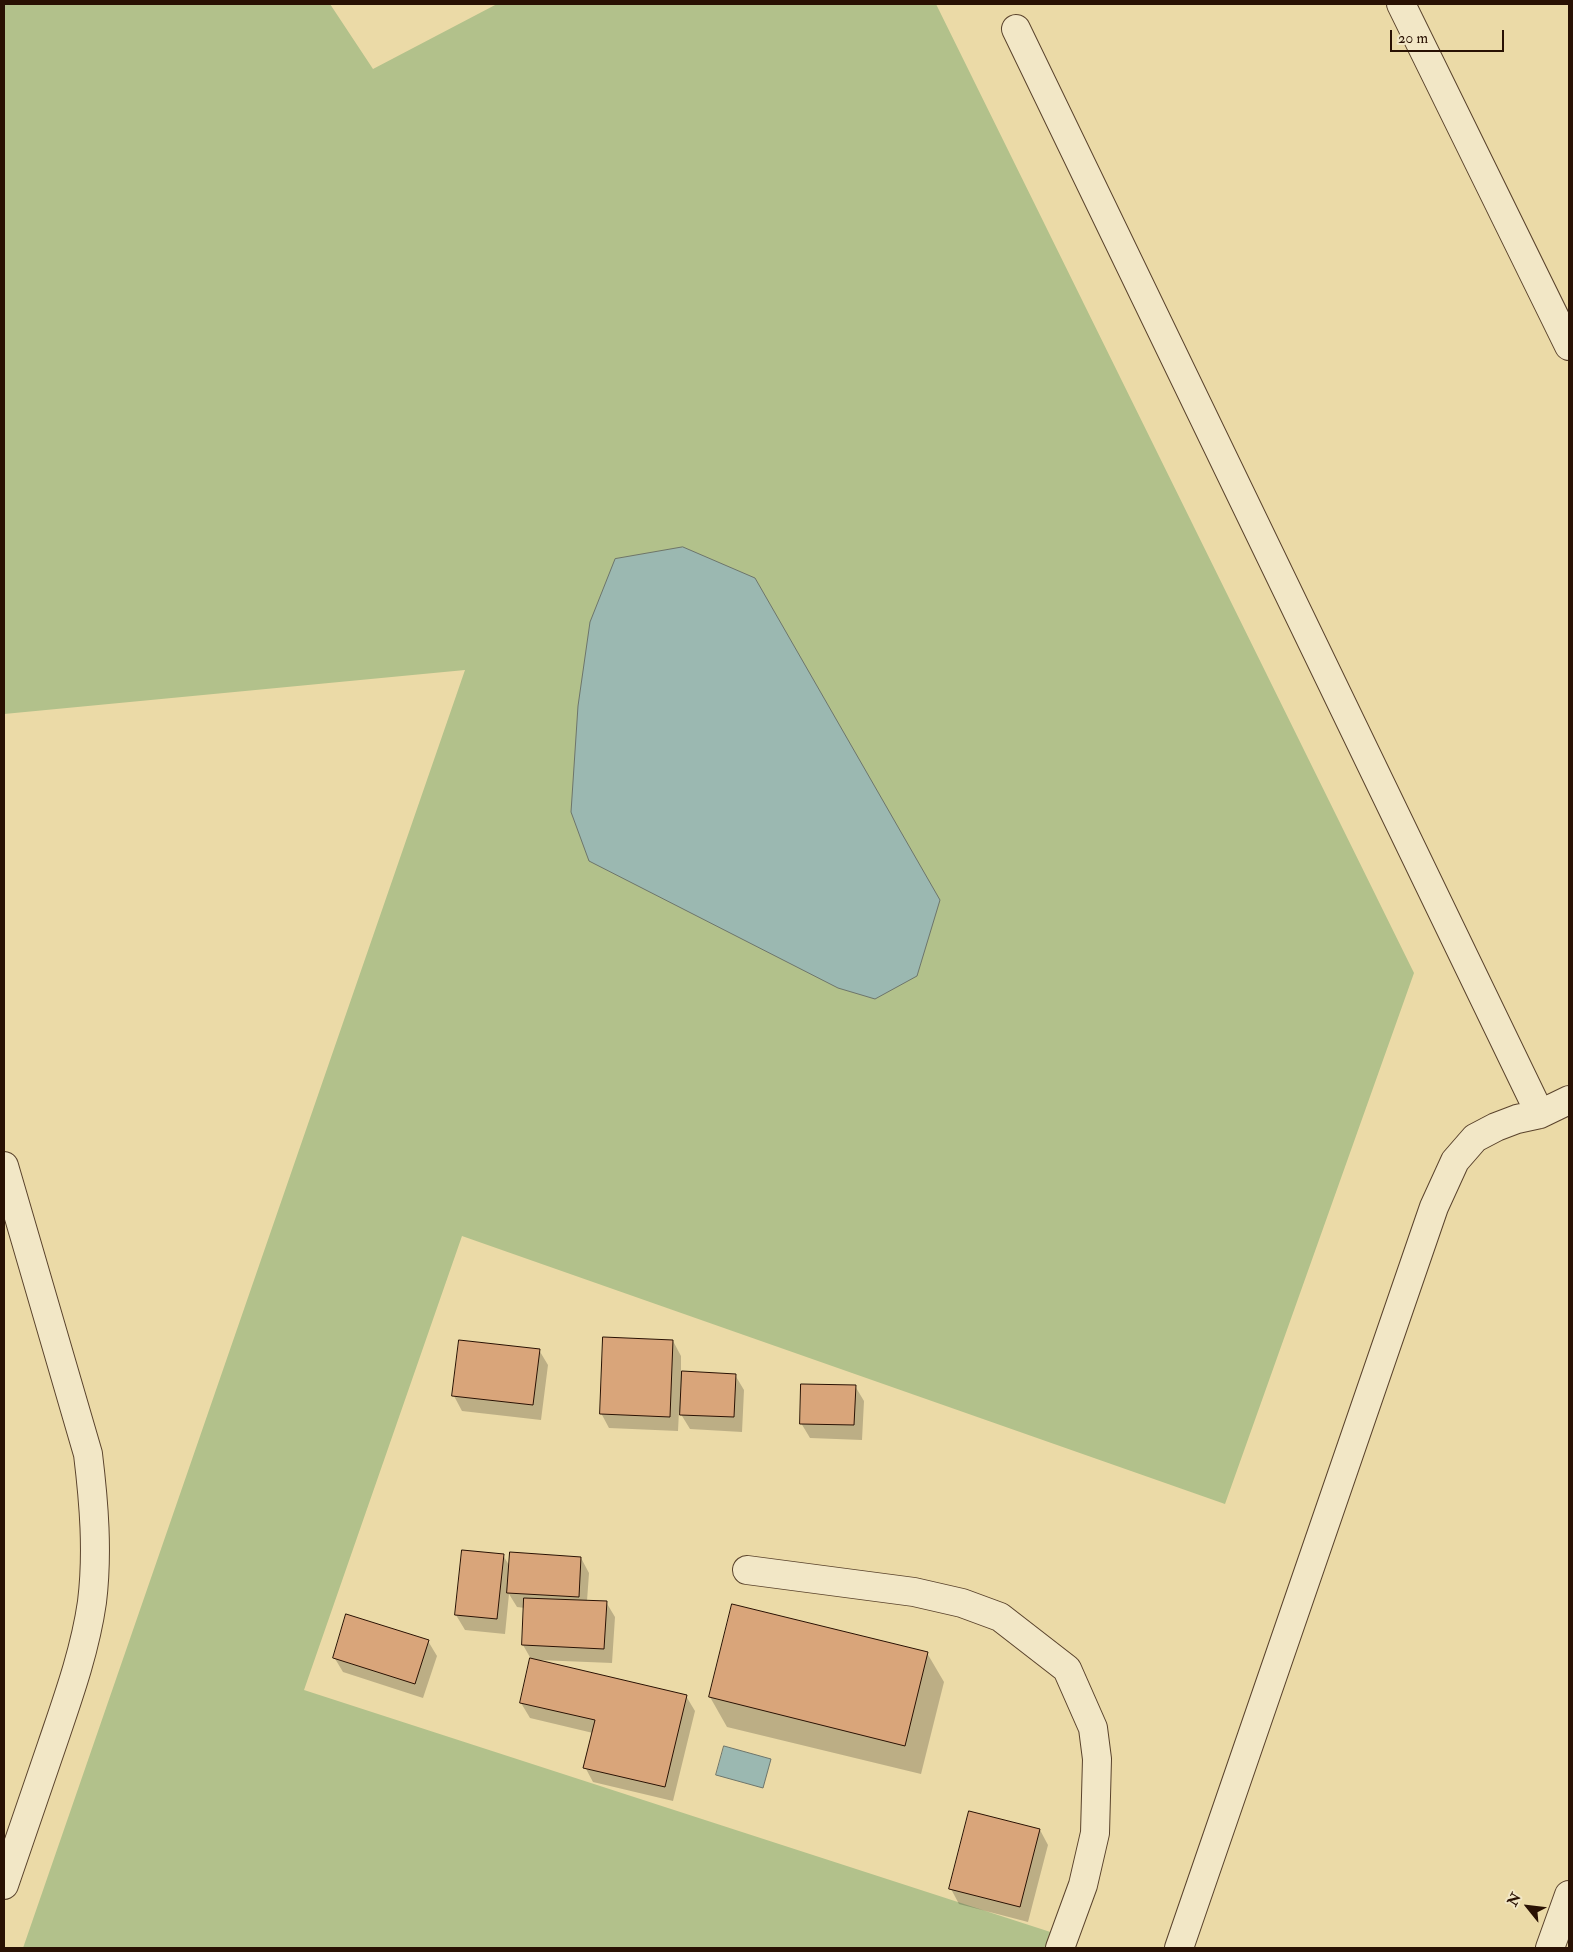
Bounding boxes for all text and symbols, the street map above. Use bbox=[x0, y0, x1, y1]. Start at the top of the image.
scale bar bbox=[1393, 20, 1507, 52]
text: 20 m bbox=[1398, 29, 1428, 48]
north arrow bbox=[1503, 1882, 1553, 1932]
text: N bbox=[1504, 1890, 1525, 1909]

